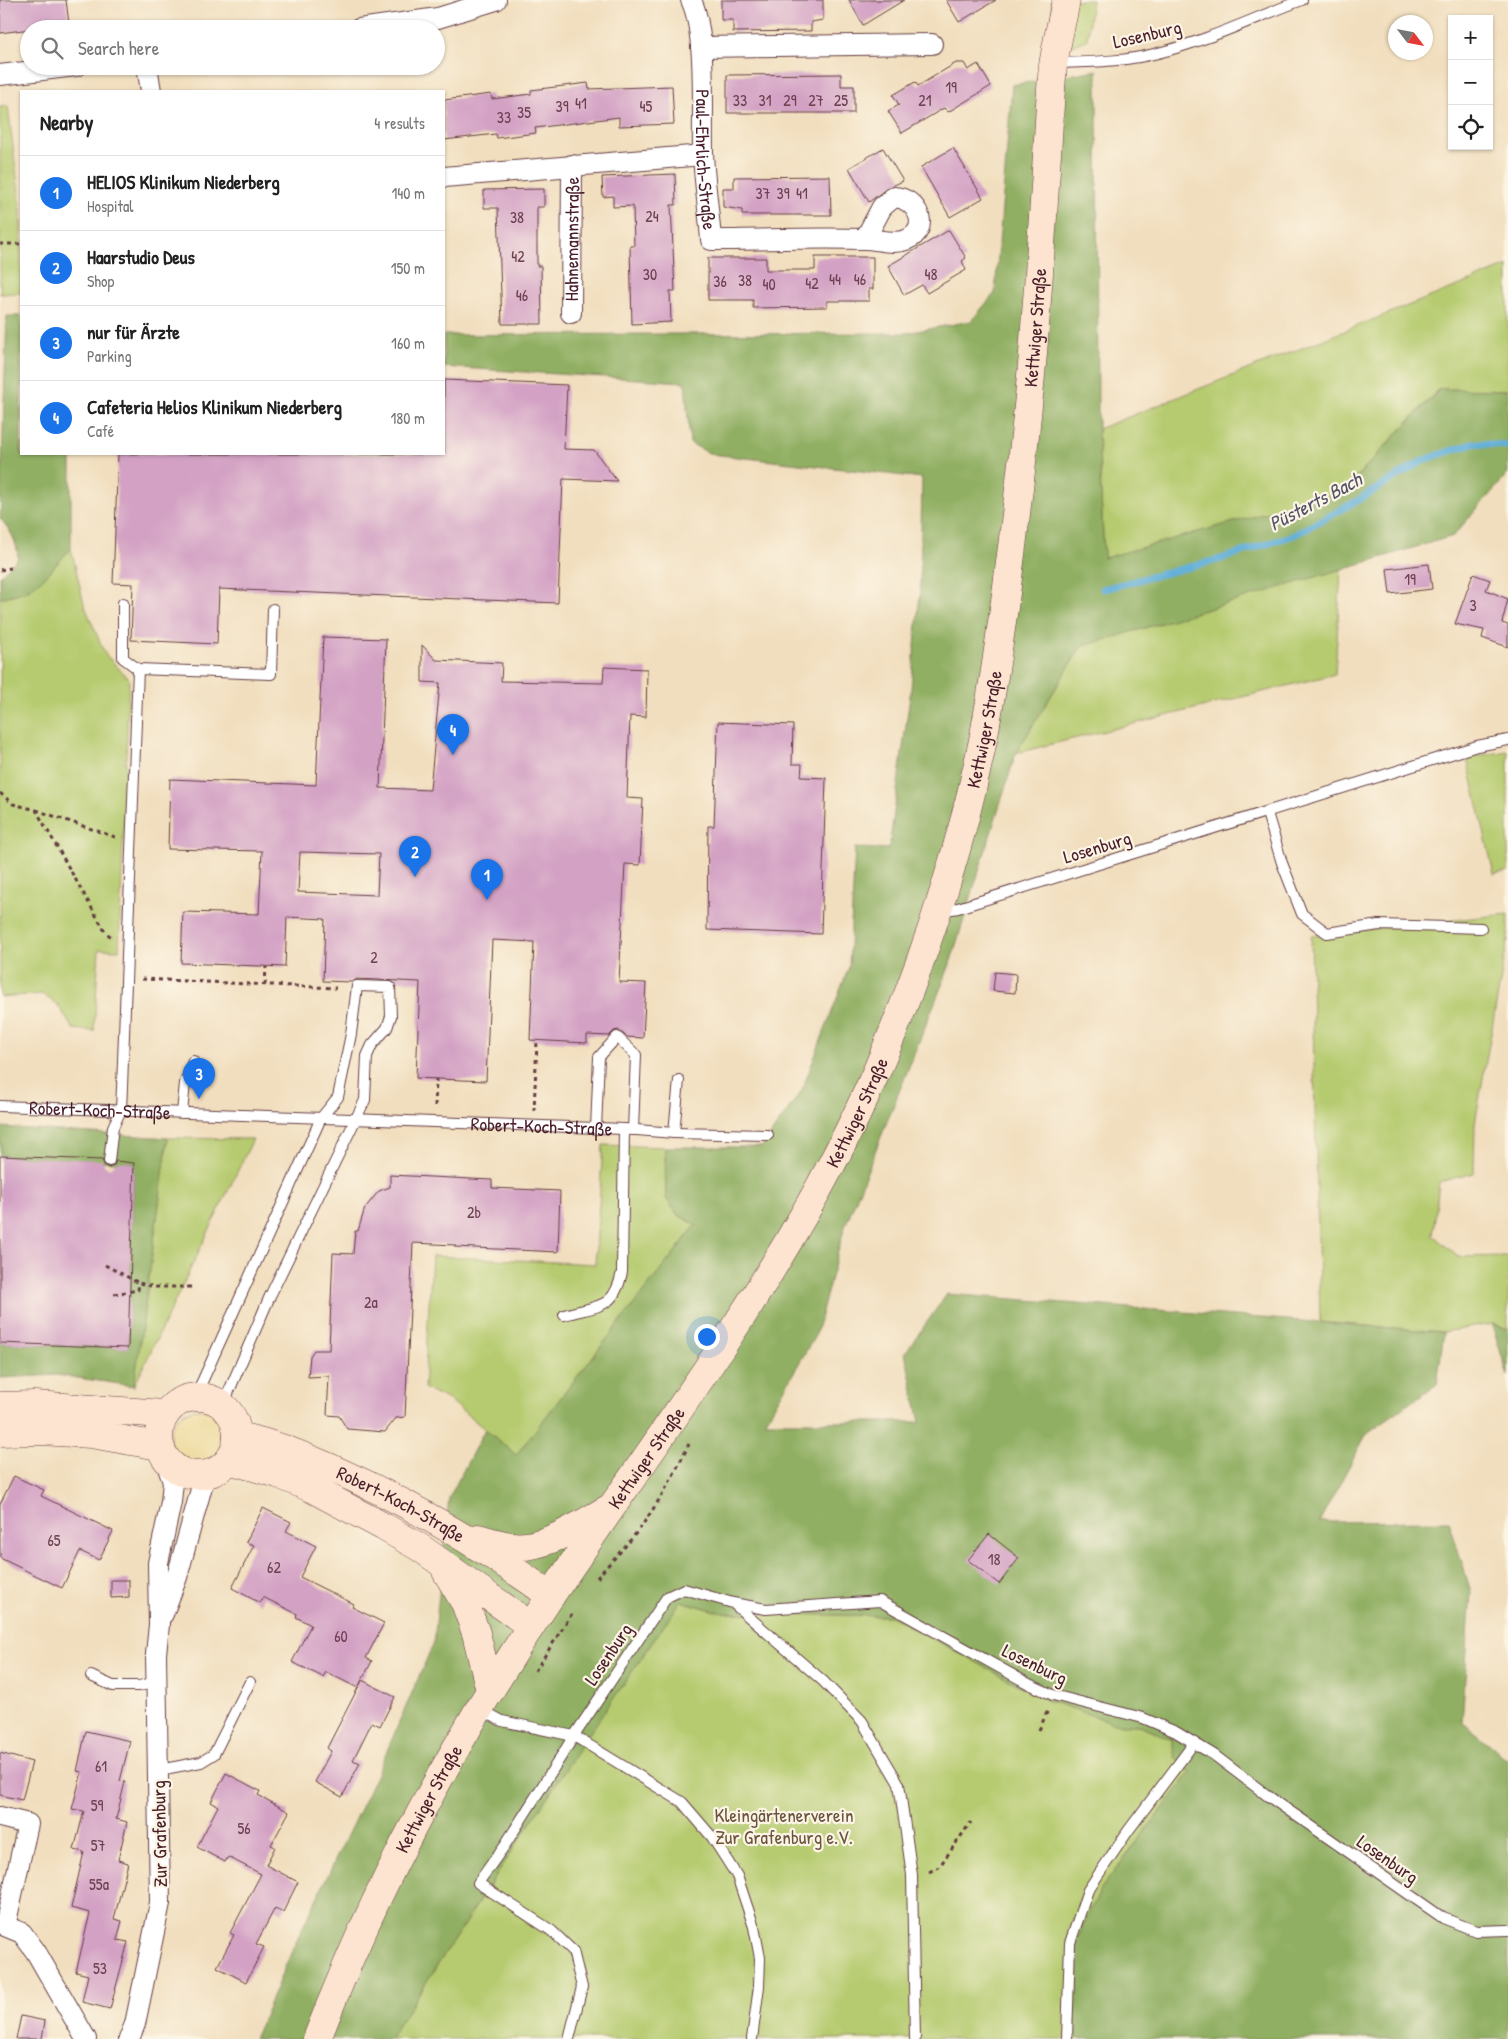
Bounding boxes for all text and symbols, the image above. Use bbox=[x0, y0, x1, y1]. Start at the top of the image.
street label: Losenburg bbox=[1110, 14, 1184, 54]
north arrow bbox=[1388, 15, 1433, 60]
map controls bbox=[1448, 15, 1493, 150]
button: + bbox=[1448, 15, 1493, 60]
search box bbox=[20, 20, 445, 75]
icon: search bbox=[38, 34, 66, 62]
text: Search here bbox=[78, 35, 159, 61]
button: − bbox=[1448, 60, 1493, 105]
house number: 19 bbox=[945, 76, 957, 98]
street label: Paul-Ehrlich-Straße bbox=[690, 89, 723, 231]
house number: 33 bbox=[733, 89, 747, 111]
house number: 31 bbox=[759, 89, 772, 111]
house number: 29 bbox=[783, 89, 797, 111]
house number: 27 bbox=[808, 89, 824, 111]
house number: 25 bbox=[834, 89, 848, 111]
house number: 21 bbox=[918, 89, 932, 111]
house number: 41 bbox=[575, 92, 587, 114]
house number: 39 bbox=[555, 95, 569, 117]
house number: 45 bbox=[640, 95, 653, 117]
house number: 35 bbox=[517, 101, 531, 123]
button: locate bbox=[1448, 105, 1493, 150]
house number: 33 bbox=[497, 106, 511, 128]
text: Nearby bbox=[40, 108, 93, 137]
text: 4 results bbox=[374, 112, 425, 134]
text: HELIOS Klinikum Niederberg bbox=[87, 169, 280, 195]
street label: Hahnemannstraße bbox=[558, 176, 585, 301]
text: 1 bbox=[53, 182, 59, 204]
text: 140 m bbox=[391, 182, 425, 204]
house number: 37 bbox=[755, 182, 771, 204]
house number: 39 bbox=[776, 182, 790, 204]
house number: 41 bbox=[796, 182, 808, 204]
text: Hospital bbox=[87, 195, 134, 217]
house number: 24 bbox=[645, 205, 659, 227]
house number: 38 bbox=[510, 206, 524, 228]
text: Haarstudio Deus bbox=[87, 244, 195, 270]
house number: 42 bbox=[511, 245, 525, 267]
text: 2 bbox=[52, 257, 60, 279]
text: 150 m bbox=[391, 257, 425, 279]
house number: 30 bbox=[643, 263, 657, 285]
house number: 48 bbox=[925, 263, 938, 285]
street label: Kettwiger Straße bbox=[1017, 267, 1052, 388]
house number: 44 bbox=[829, 268, 841, 290]
house number: 46 bbox=[854, 268, 866, 290]
house number: 38 bbox=[738, 269, 752, 291]
text: Shop bbox=[87, 270, 114, 292]
house number: 36 bbox=[713, 270, 727, 292]
house number: 42 bbox=[805, 272, 819, 294]
house number: 40 bbox=[762, 273, 776, 295]
house number: 46 bbox=[516, 284, 528, 306]
text: nur für Ärzte bbox=[87, 319, 180, 345]
text: 3 bbox=[52, 332, 60, 354]
text: 160 m bbox=[391, 332, 425, 354]
text: Parking bbox=[87, 345, 132, 367]
text: Cafeteria Helios Klinikum Niederberg bbox=[87, 394, 342, 420]
text: 4 bbox=[53, 407, 59, 429]
text: 180 m bbox=[391, 407, 425, 429]
text: Café bbox=[87, 420, 114, 442]
water label: Püsterts Bach bbox=[1264, 465, 1367, 537]
house number: 19 bbox=[1404, 568, 1416, 590]
house number: 3 bbox=[1469, 594, 1477, 616]
street label: Kettwiger Straße bbox=[960, 668, 1008, 791]
pin: 4 bbox=[437, 714, 469, 755]
street label: Losenburg bbox=[1060, 824, 1134, 870]
pin: 2 bbox=[399, 836, 431, 877]
pin: 1 bbox=[471, 859, 503, 900]
house number: 2 bbox=[370, 946, 378, 968]
street label: Kettwiger Straße bbox=[819, 1053, 894, 1172]
pin: 3 bbox=[183, 1058, 215, 1099]
street label: Robert-Koch-Straße bbox=[29, 1094, 172, 1125]
street label: Robert-Koch-Straße bbox=[470, 1110, 613, 1142]
house number: 2b bbox=[467, 1201, 481, 1223]
house number: 2a bbox=[364, 1291, 378, 1313]
your location bbox=[694, 1324, 720, 1350]
street label: Kettwiger Straße bbox=[602, 1401, 691, 1514]
street label: Robert-Koch-Straße bbox=[333, 1459, 470, 1549]
house number: 65 bbox=[47, 1529, 61, 1551]
house number: 18 bbox=[988, 1548, 1000, 1570]
house number: 62 bbox=[267, 1556, 281, 1578]
street label: Losenburg bbox=[578, 1618, 638, 1690]
house number: 60 bbox=[334, 1625, 348, 1647]
street label: Losenburg bbox=[998, 1637, 1072, 1691]
street label: Kettwiger Straße bbox=[389, 1740, 468, 1857]
house number: 61 bbox=[95, 1755, 107, 1777]
street label: Zur Grafenburg bbox=[145, 1780, 173, 1888]
house number: 59 bbox=[91, 1794, 103, 1816]
park label: Kleingärtenerverein Zur Grafenburg e.V. bbox=[714, 1802, 854, 1850]
house number: 56 bbox=[237, 1817, 251, 1839]
street label: Losenburg bbox=[1352, 1828, 1424, 1890]
house number: 57 bbox=[91, 1834, 105, 1856]
house number: 55a bbox=[89, 1873, 109, 1895]
house number: 53 bbox=[93, 1957, 107, 1979]

